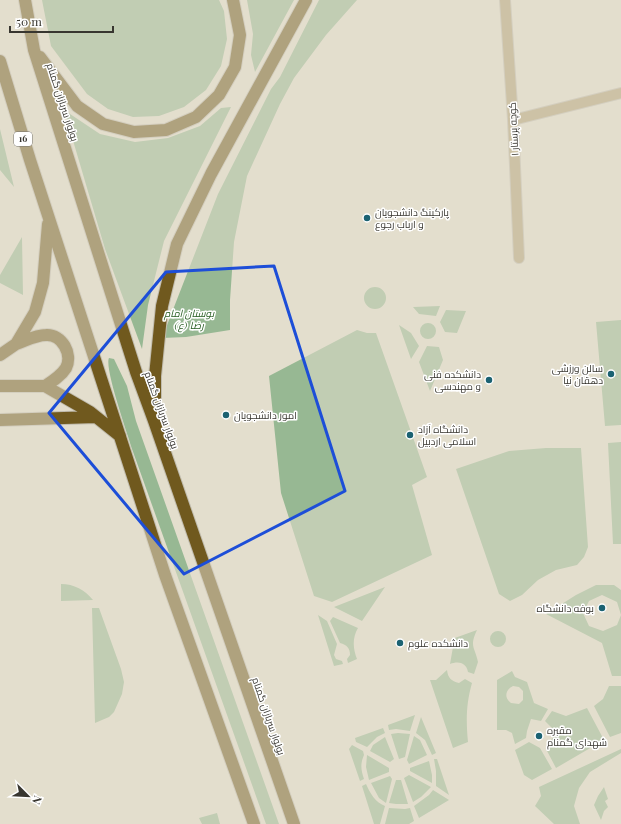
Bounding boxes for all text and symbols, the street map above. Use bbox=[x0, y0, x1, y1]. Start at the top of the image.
scale bar bbox=[10, 8, 113, 34]
text: 50 m bbox=[16, 13, 42, 29]
street label: بولوار سربازان گمنام bbox=[43, 61, 82, 143]
street label: کوچه پرستار ۱ bbox=[505, 102, 521, 156]
road number: 16 bbox=[14, 132, 32, 146]
place label: پارکینگ دانشجویان و ارباب رجوع bbox=[375, 205, 449, 231]
marker: پارکینگ دانشجویان و ارباب رجوع bbox=[362, 213, 372, 223]
park label: بوستان امام رضا (ع) bbox=[163, 306, 215, 333]
place label: سالن ورزشی دهقان نیا bbox=[552, 361, 603, 387]
place label: دانشکده فنی و مهندسی bbox=[424, 367, 481, 393]
street label: بولوار سربازان گمنام bbox=[141, 369, 183, 451]
marker: سالن ورزشی دهقان نیا bbox=[606, 369, 616, 379]
marker: دانشکده فنی و مهندسی bbox=[484, 375, 494, 385]
place label: امور دانشجویان bbox=[234, 408, 297, 422]
marker: امور دانشجویان bbox=[221, 410, 231, 420]
place label: دانشگاه آزاد اسلامی اردبیل bbox=[418, 422, 476, 448]
marker: دانشگاه آزاد اسلامی اردبیل bbox=[405, 430, 415, 440]
place label: بوفه دانشگاه bbox=[537, 601, 594, 615]
marker: بوفه دانشگاه bbox=[597, 603, 607, 613]
place label: دانشکده علوم bbox=[408, 636, 468, 651]
marker: دانشکده علوم bbox=[395, 638, 405, 648]
street label: بولوار سربازان گمنام bbox=[248, 675, 289, 757]
place label: مقبره شهدای گمنام bbox=[547, 723, 607, 750]
marker: مقبره شهدای گمنام bbox=[534, 731, 544, 741]
north arrow bbox=[8, 776, 48, 816]
text: N bbox=[29, 794, 46, 807]

